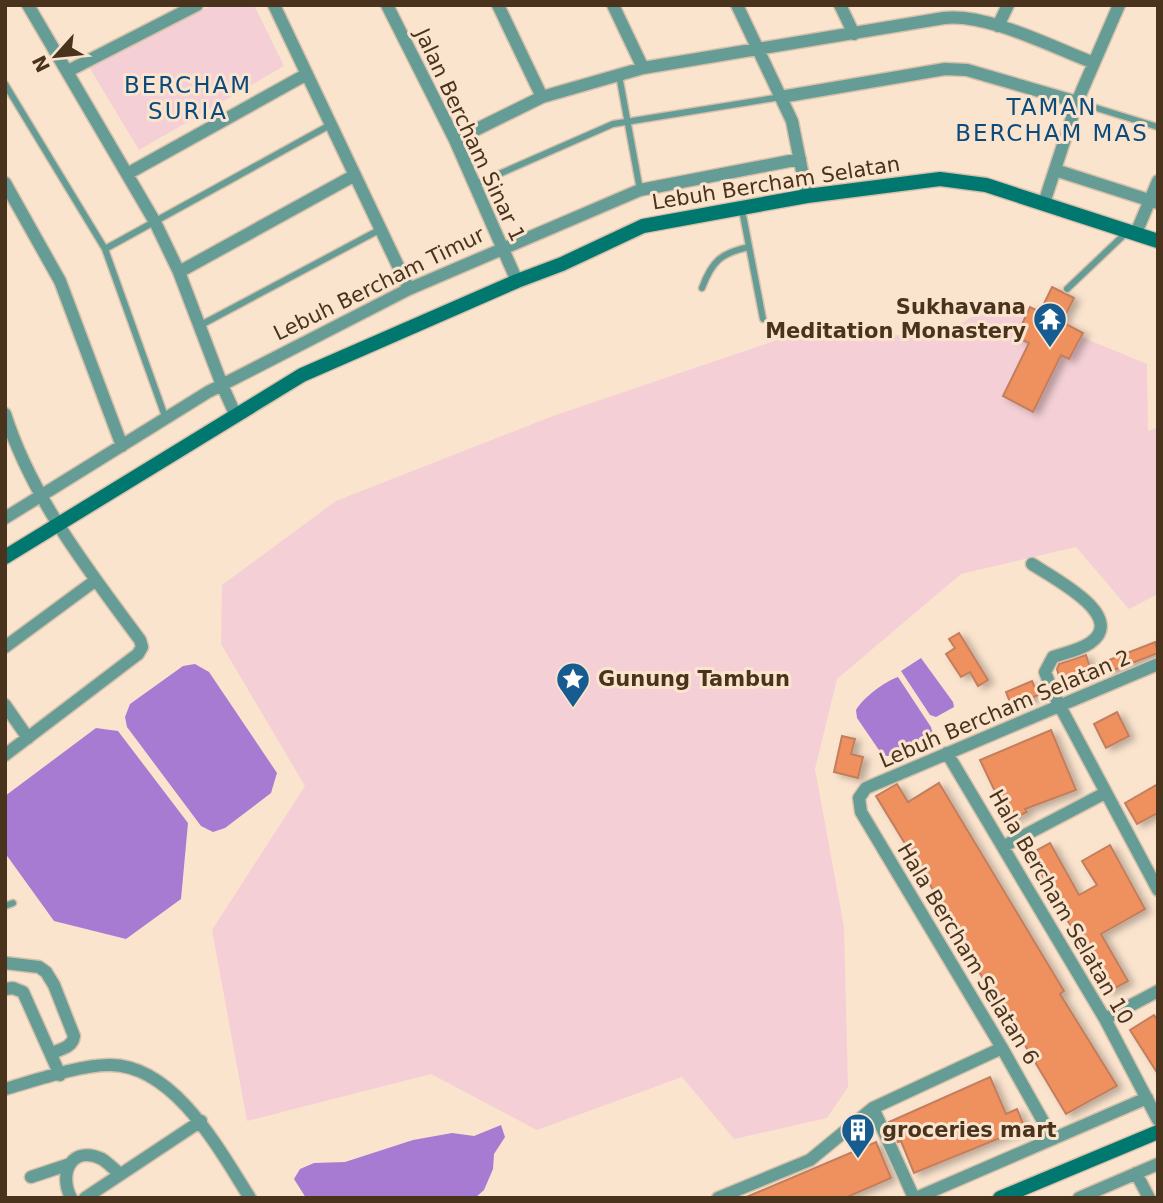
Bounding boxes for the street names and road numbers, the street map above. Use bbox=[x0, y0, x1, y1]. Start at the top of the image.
street label: Jalan Bercham Sinar 1 bbox=[409, 23, 530, 245]
street label: Lebuh Bercham Selatan bbox=[650, 152, 902, 214]
street label: Lebuh Bercham Timur bbox=[270, 222, 489, 346]
street label: Lebuh Bercham Selatan 2 bbox=[876, 645, 1134, 773]
street label: Hala Bercham Selatan 10 bbox=[984, 785, 1138, 1029]
street label: Hala Bercham Selatan 6 bbox=[892, 839, 1044, 1069]

